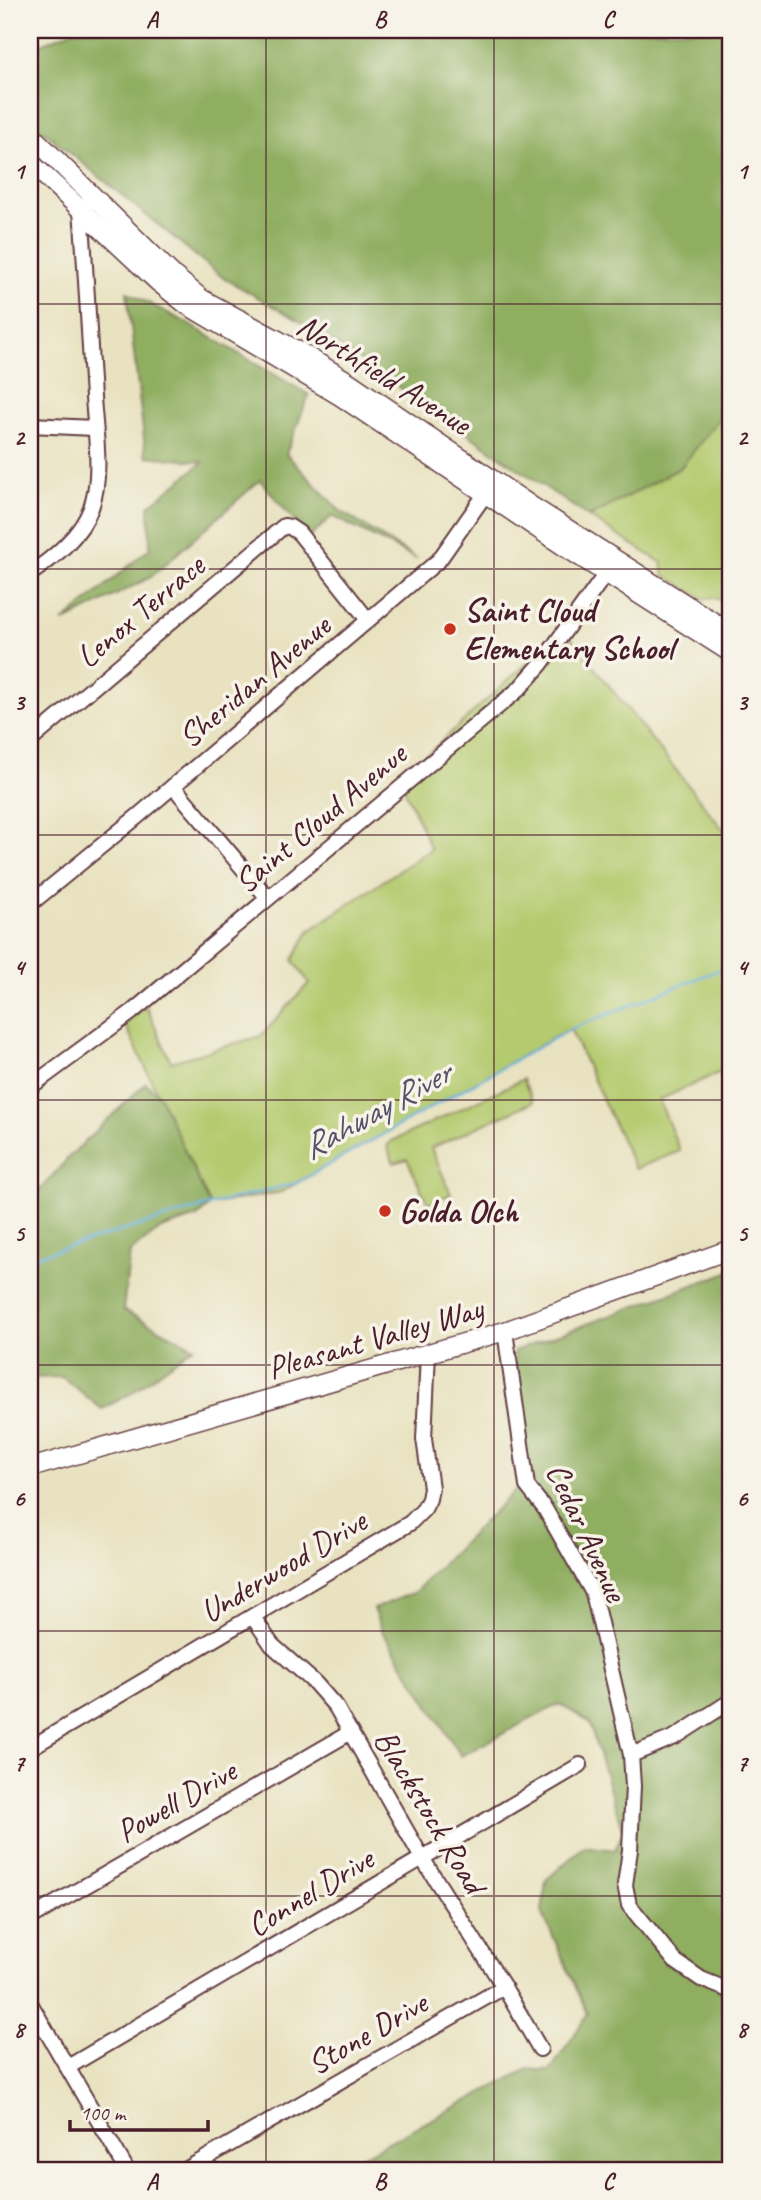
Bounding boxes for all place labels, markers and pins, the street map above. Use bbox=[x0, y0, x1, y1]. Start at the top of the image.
place label: Saint Cloud Elementary School bbox=[464, 589, 680, 669]
marker: Saint Cloud Elementary School bbox=[442, 621, 458, 637]
place label: Golda Olch bbox=[399, 1190, 519, 1232]
marker: Golda Olch bbox=[377, 1203, 393, 1219]

